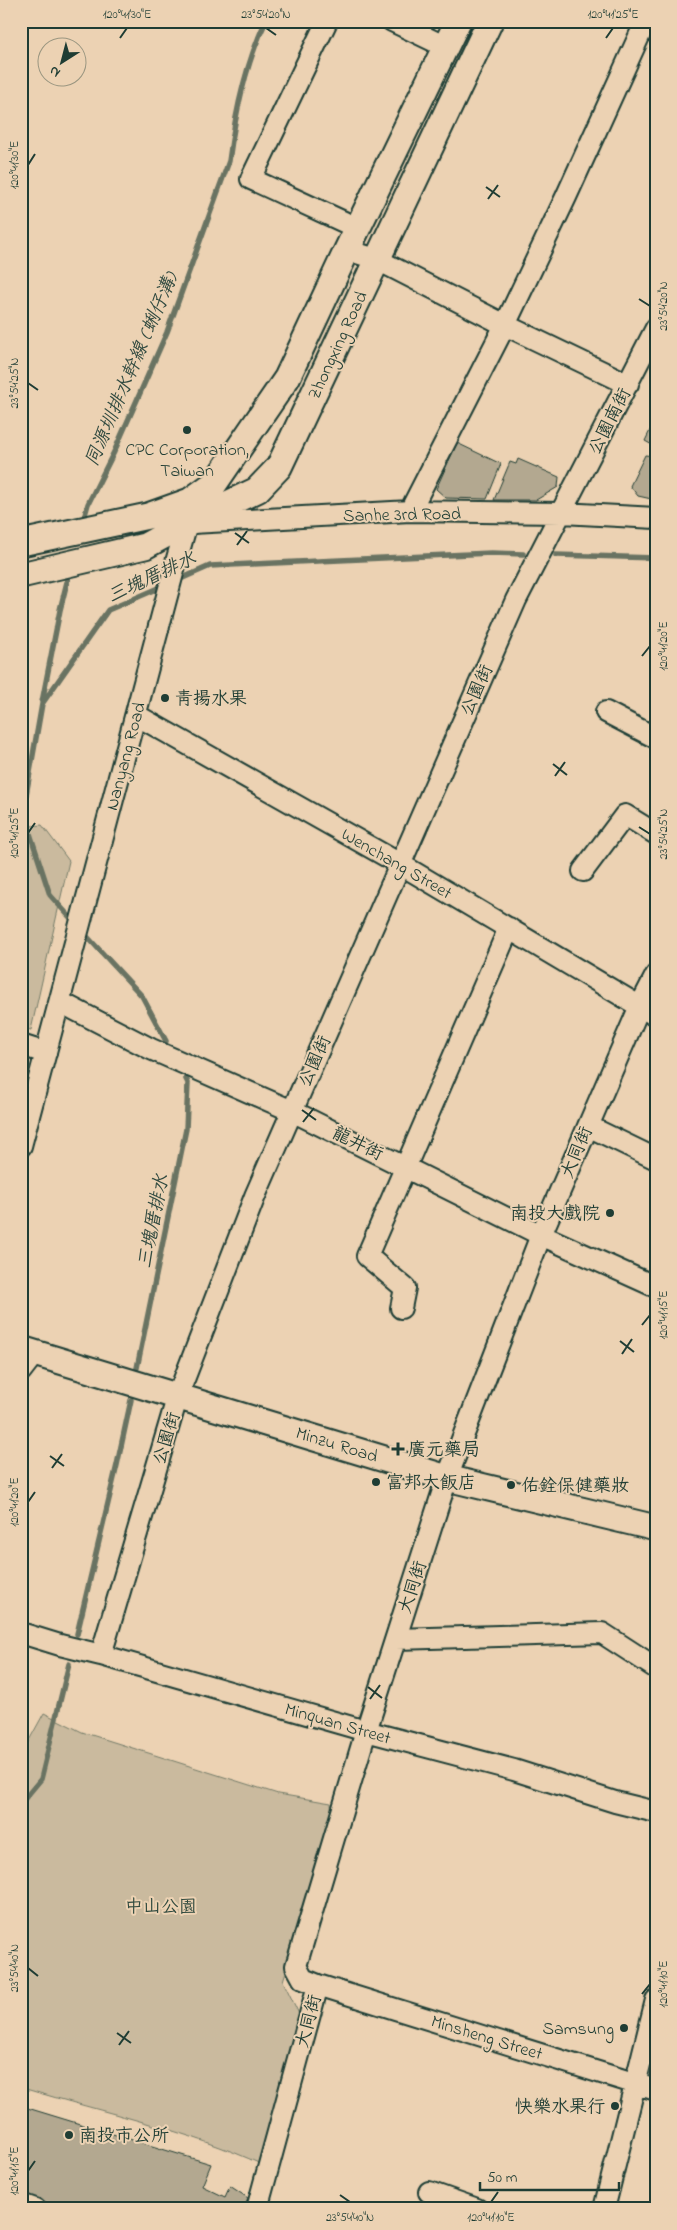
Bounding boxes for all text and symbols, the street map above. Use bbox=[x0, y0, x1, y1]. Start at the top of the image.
text: 120°41'30"E bbox=[103, 6, 151, 24]
text: 23°54'20"N bbox=[241, 6, 291, 24]
text: 120°41'25"E bbox=[587, 6, 639, 24]
north arrow bbox=[38, 38, 88, 88]
text: N bbox=[45, 60, 65, 83]
text: 120°41'30"E bbox=[6, 141, 24, 189]
water label: 同源圳排水幹線 (蜊仔溝) bbox=[79, 267, 186, 471]
text: 23°54'20"N bbox=[655, 281, 673, 331]
street label: Zhongxing Road bbox=[302, 287, 376, 405]
text: 23°54'25"N bbox=[6, 358, 24, 408]
street label: 公園南街 bbox=[583, 384, 639, 460]
marker: CPC Corporation, Taiwan bbox=[181, 424, 193, 436]
place label: CPC Corporation, Taiwan bbox=[125, 438, 249, 485]
street label: Sanhe 3rd Road bbox=[343, 502, 461, 530]
water label: 三塊厝排水 bbox=[103, 546, 202, 611]
text: 120°41'20"E bbox=[655, 621, 673, 671]
street label: 公園街 bbox=[455, 661, 501, 721]
place label: 青揚水果 bbox=[175, 687, 247, 713]
marker: 青揚水果 bbox=[159, 692, 171, 704]
street label: Nanyang Road bbox=[100, 699, 155, 814]
text: 120°41'25"E bbox=[6, 807, 24, 859]
text: 23°54'25"N bbox=[655, 809, 673, 859]
street label: Wenchang Street bbox=[335, 822, 456, 908]
street label: 公園街 bbox=[293, 1032, 339, 1092]
street label: 龍井街 bbox=[327, 1121, 387, 1168]
street label: 大同街 bbox=[555, 1123, 600, 1183]
water label: 三塊厝排水 bbox=[132, 1171, 177, 1271]
place label: 南投大戲院 bbox=[510, 1202, 600, 1228]
marker: 南投大戲院 bbox=[604, 1207, 616, 1219]
text: 120°41'15"E bbox=[655, 1291, 673, 1339]
street label: 公園街 bbox=[148, 1409, 188, 1468]
street label: Minzu Road bbox=[292, 1421, 381, 1471]
place label: 廣元藥局 bbox=[408, 1438, 480, 1464]
marker: 廣元藥局 bbox=[392, 1443, 404, 1455]
place label: 富邦大飯店 bbox=[386, 1471, 476, 1497]
place label: 佑銓保健藥妝 bbox=[521, 1474, 629, 1500]
marker: 富邦大飯店 bbox=[370, 1476, 382, 1488]
text: 120°41'20"E bbox=[6, 1477, 24, 1527]
marker: 佑銓保健藥妝 bbox=[505, 1479, 517, 1491]
street label: 大同街 bbox=[393, 1558, 435, 1617]
street label: Minquan Street bbox=[281, 1697, 394, 1752]
park label: 中山公園 bbox=[125, 1895, 197, 1921]
text: 23°54'40"N bbox=[6, 1944, 24, 1992]
text: 120°41'10"E bbox=[655, 1960, 673, 2008]
street label: 大同街 bbox=[290, 1992, 329, 2051]
street label: Minsheng Street bbox=[427, 2010, 546, 2069]
place label: Samsung bbox=[542, 2017, 614, 2044]
marker: Samsung bbox=[618, 2022, 630, 2034]
place label: 快樂水果行 bbox=[515, 2095, 605, 2121]
marker: 快樂水果行 bbox=[609, 2100, 621, 2112]
place label: 南投市公所 bbox=[79, 2124, 169, 2150]
marker: 南投市公所 bbox=[63, 2129, 75, 2141]
text: 120°41'15"E bbox=[6, 2147, 24, 2195]
scale bar bbox=[480, 2160, 618, 2192]
text: 50 m bbox=[487, 2167, 518, 2189]
text: 23°54'40"N bbox=[326, 2209, 374, 2227]
text: 120°41'10"E bbox=[467, 2209, 515, 2227]

